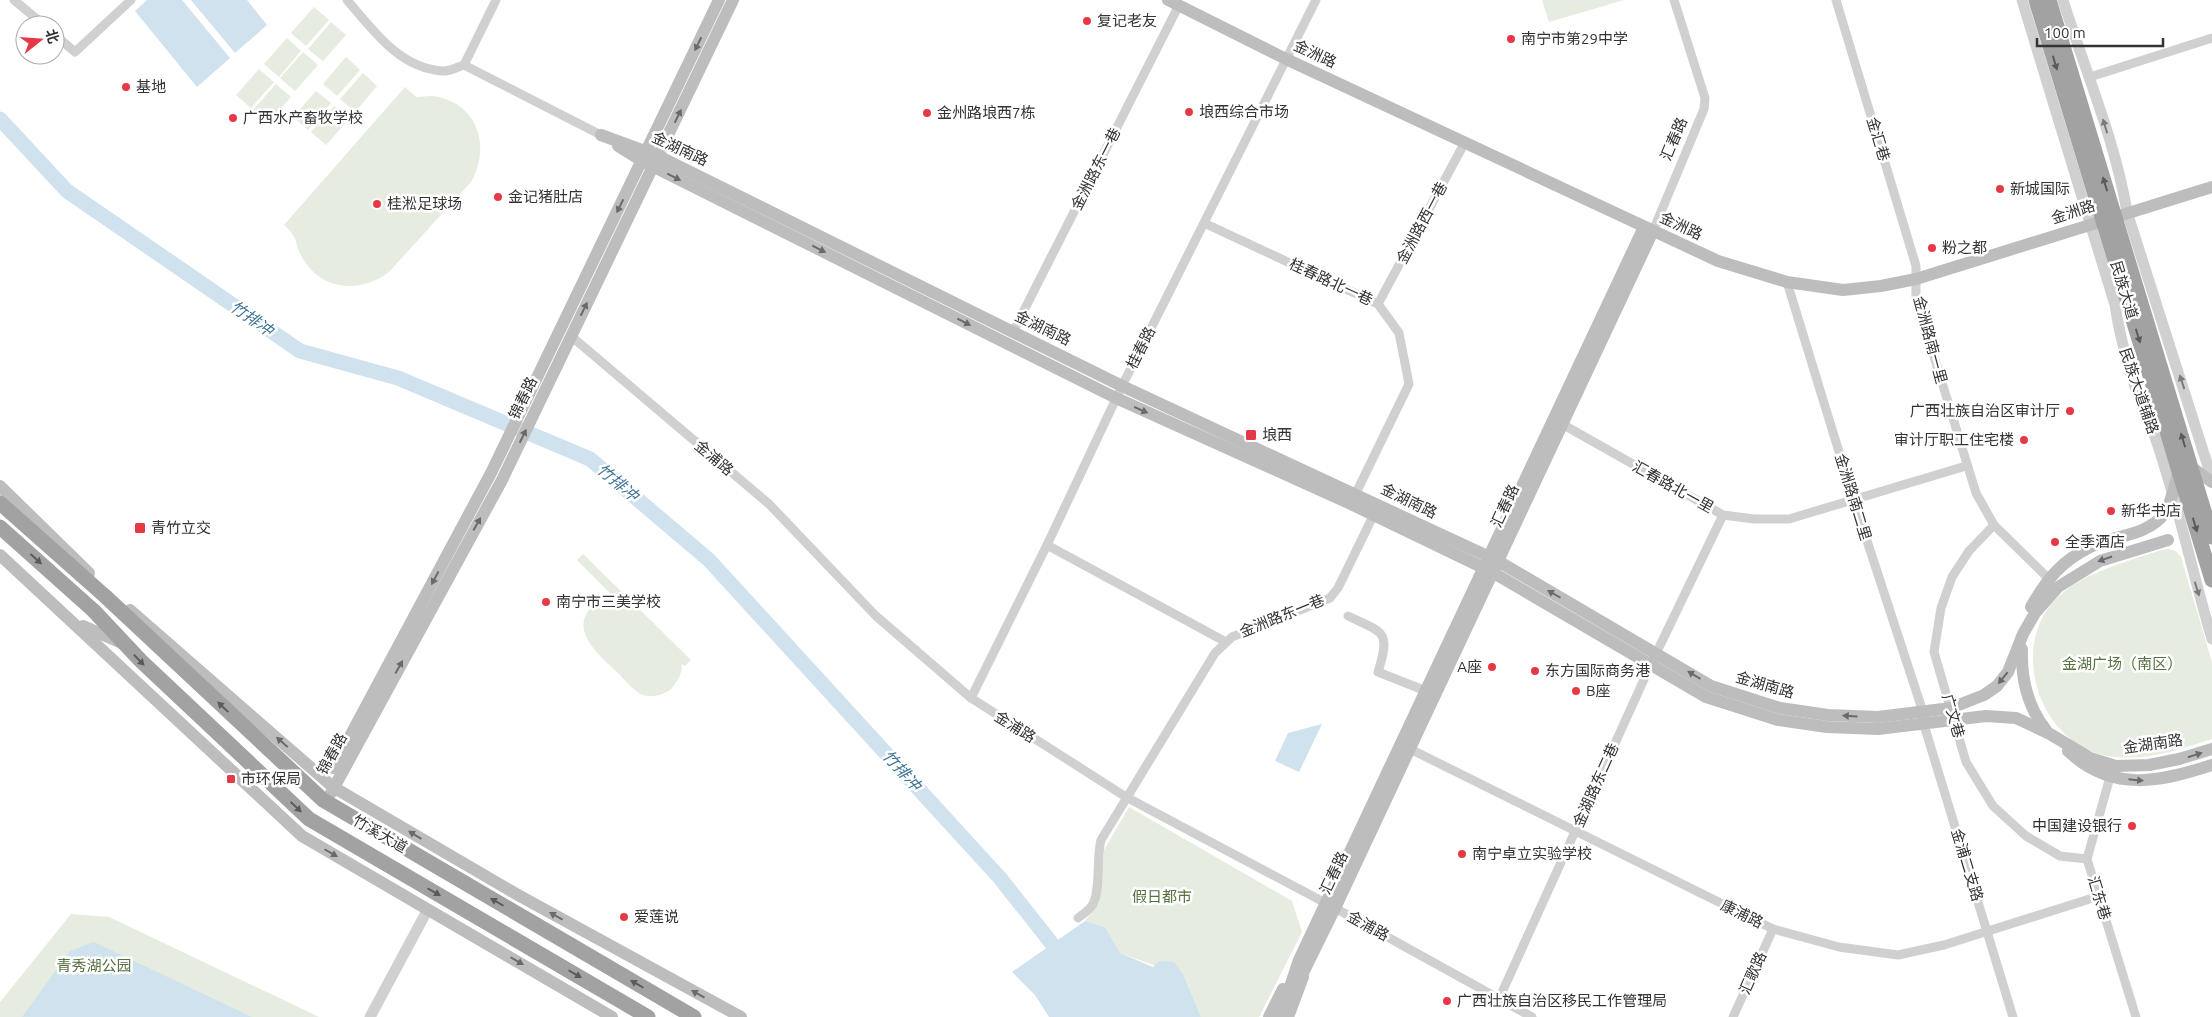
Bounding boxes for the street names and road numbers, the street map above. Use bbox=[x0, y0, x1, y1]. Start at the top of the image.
street label: 金洲路 bbox=[1291, 36, 1339, 71]
street label: 汇春路 bbox=[1657, 115, 1690, 163]
street label: 金汇巷 bbox=[1864, 115, 1893, 163]
street label: 金洲路东一巷 bbox=[1068, 125, 1124, 213]
street label: 金湖南路 bbox=[649, 128, 711, 169]
street label: 金洲路西一巷 bbox=[1393, 179, 1450, 266]
street label: 金洲路 bbox=[2049, 196, 2097, 227]
street label: 金洲路 bbox=[1657, 208, 1705, 243]
street label: 桂春路北一巷 bbox=[1287, 255, 1376, 308]
street label: 民族大道 bbox=[2108, 259, 2141, 321]
street label: 金洲路南一里 bbox=[1911, 294, 1950, 386]
street label: 金湖南路 bbox=[1013, 307, 1074, 348]
street label: 桂春路 bbox=[1123, 324, 1158, 372]
street label: 民族大道辅路 bbox=[2117, 346, 2162, 436]
street label: 锦春路 bbox=[505, 374, 540, 422]
street label: 金浦路 bbox=[692, 437, 737, 479]
street label: 金洲路南二里 bbox=[1832, 451, 1875, 542]
street label: 汇春路北一里 bbox=[1630, 457, 1717, 516]
street label: 金湖南路 bbox=[1379, 480, 1440, 521]
street label: 汇春路 bbox=[1487, 482, 1522, 530]
street label: 金洲路东一巷 bbox=[1237, 591, 1327, 640]
street label: 金湖南路 bbox=[1734, 668, 1796, 701]
street label: 广文巷 bbox=[1939, 692, 1968, 740]
street label: 金浦路 bbox=[992, 707, 1039, 746]
street label: 锦春路 bbox=[313, 730, 350, 778]
street label: 金湖南路 bbox=[2122, 731, 2184, 756]
street label: 金湖路东二巷 bbox=[1569, 740, 1622, 829]
street label: 竹溪大道 bbox=[350, 811, 410, 856]
street label: 金浦二支路 bbox=[1948, 826, 1987, 903]
street label: 汇春路 bbox=[1316, 849, 1351, 897]
street label: 汇东巷 bbox=[2085, 874, 2114, 922]
street label: 康浦路 bbox=[1718, 896, 1766, 931]
street label: 金浦路 bbox=[1344, 907, 1392, 944]
street label: 汇歌路 bbox=[1736, 949, 1769, 997]

